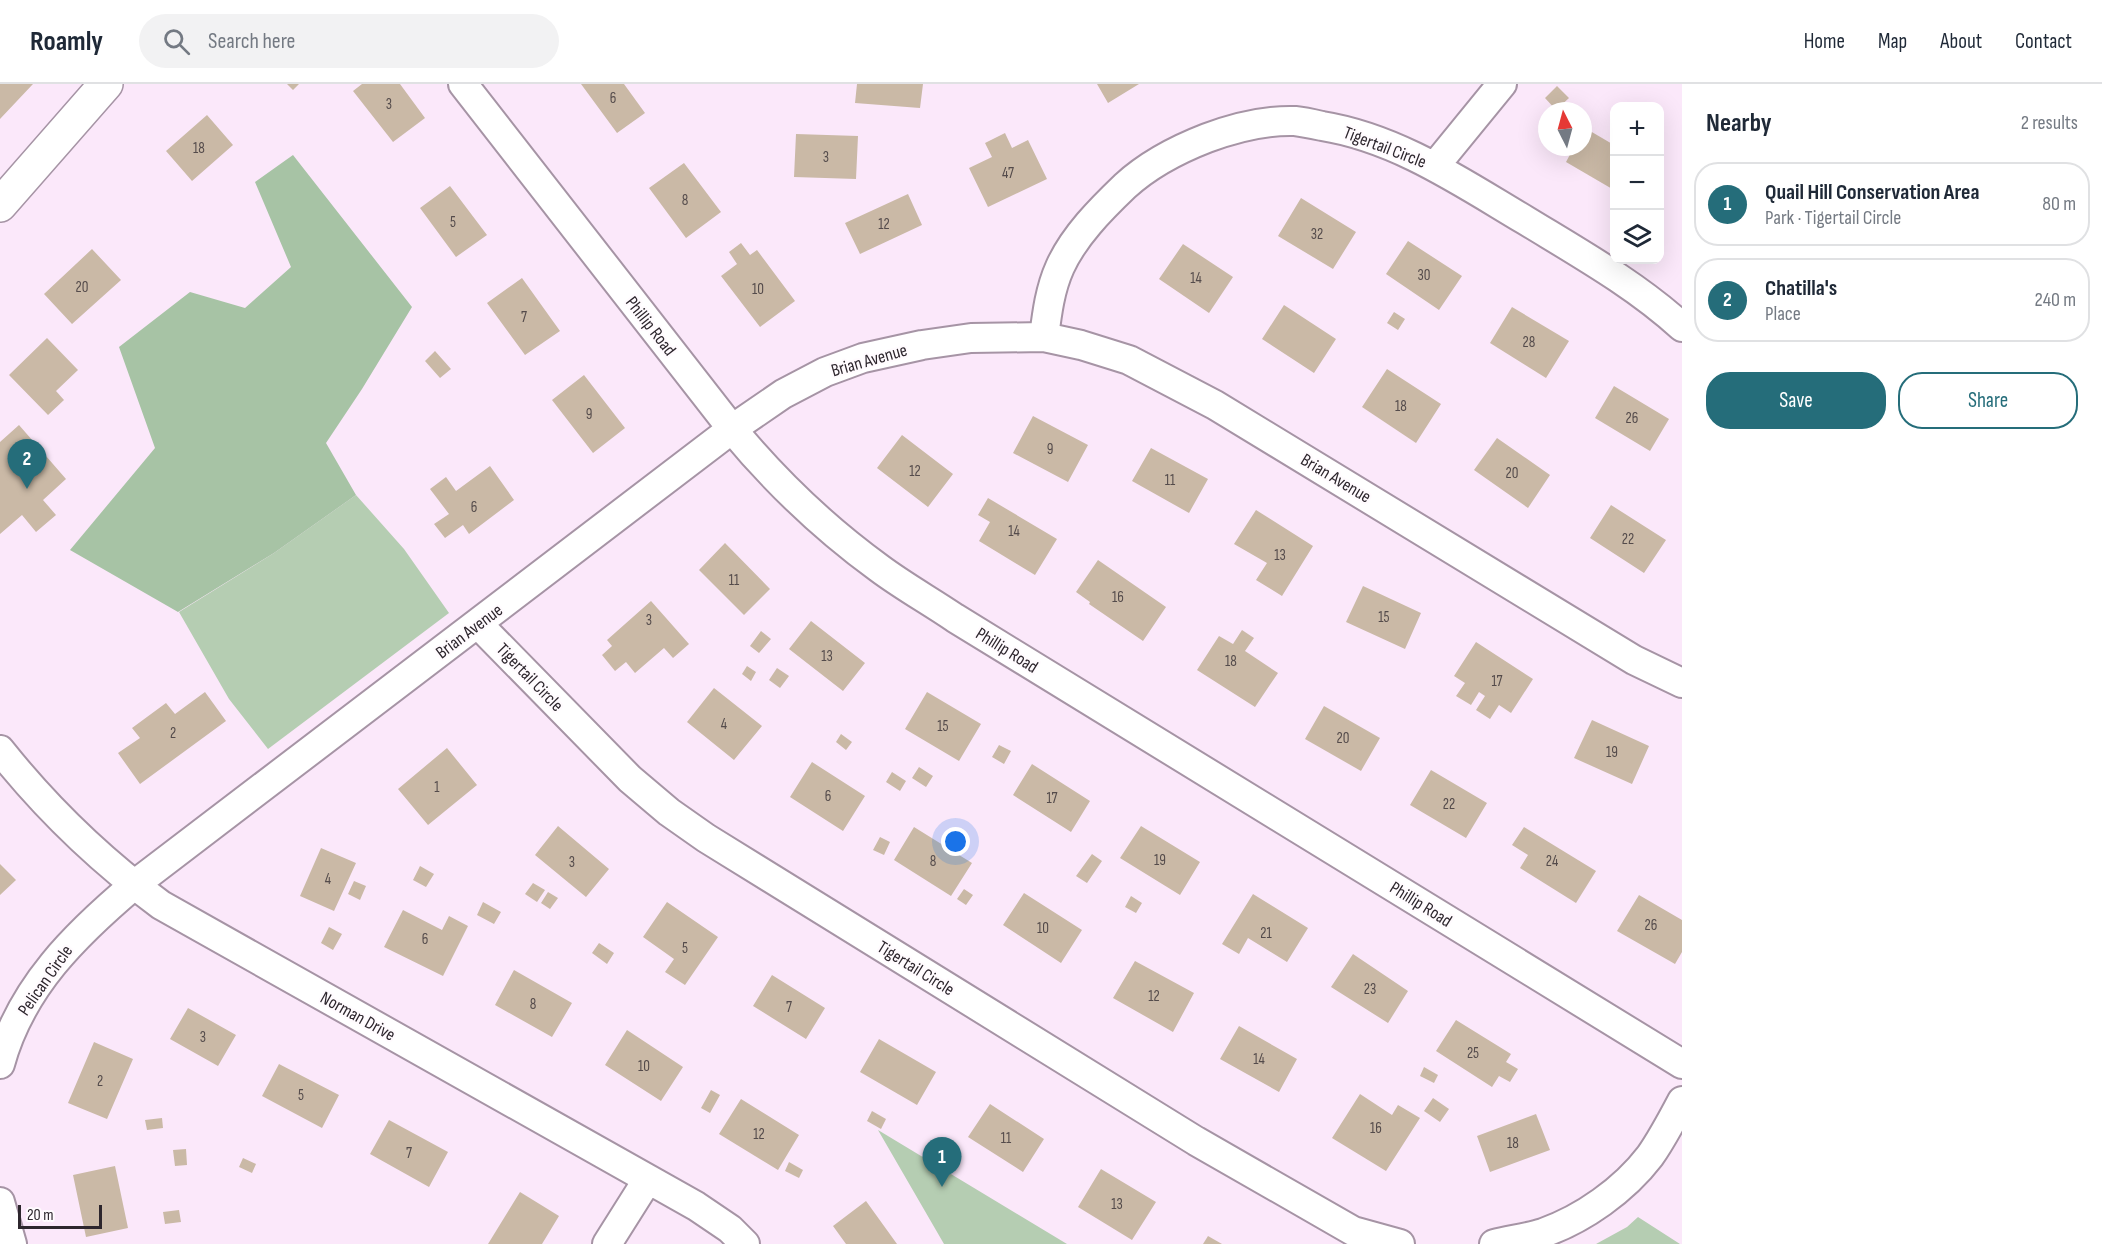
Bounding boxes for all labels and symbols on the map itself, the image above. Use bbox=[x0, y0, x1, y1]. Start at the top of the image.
house number: 6 bbox=[610, 89, 616, 108]
house number: 3 bbox=[386, 95, 392, 114]
north arrow bbox=[1538, 102, 1592, 156]
street label: Tigertail Circle bbox=[1340, 122, 1429, 173]
house number: 18 bbox=[193, 139, 205, 158]
house number: 3 bbox=[823, 148, 829, 167]
house number: 47 bbox=[1002, 164, 1014, 183]
house number: 8 bbox=[682, 191, 688, 210]
house number: 5 bbox=[450, 213, 456, 232]
house number: 12 bbox=[878, 215, 890, 234]
house number: 32 bbox=[1311, 225, 1323, 244]
house number: 30 bbox=[1418, 266, 1430, 285]
house number: 14 bbox=[1190, 269, 1202, 288]
house number: 20 bbox=[76, 278, 88, 297]
house number: 10 bbox=[752, 280, 764, 299]
street label: Phillip Road bbox=[621, 293, 680, 360]
house number: 7 bbox=[521, 308, 527, 327]
house number: 28 bbox=[1523, 333, 1535, 352]
street label: Brian Avenue bbox=[829, 340, 910, 381]
house number: 18 bbox=[1395, 397, 1407, 416]
house number: 9 bbox=[586, 405, 592, 424]
house number: 26 bbox=[1626, 409, 1638, 428]
pin: 2 bbox=[8, 440, 46, 489]
house number: 9 bbox=[1047, 440, 1053, 459]
street label: Brian Avenue bbox=[1297, 449, 1375, 508]
house number: 12 bbox=[909, 462, 921, 481]
house number: 20 bbox=[1506, 464, 1518, 483]
house number: 11 bbox=[1165, 471, 1176, 490]
house number: 6 bbox=[471, 498, 477, 517]
house number: 14 bbox=[1008, 522, 1020, 541]
house number: 22 bbox=[1622, 530, 1634, 549]
house number: 13 bbox=[1274, 546, 1286, 565]
house number: 11 bbox=[729, 571, 740, 590]
house number: 16 bbox=[1112, 588, 1124, 607]
street label: Brian Avenue bbox=[432, 600, 507, 663]
house number: 15 bbox=[1378, 608, 1390, 627]
house number: 3 bbox=[646, 611, 652, 630]
street label: Phillip Road bbox=[972, 623, 1042, 678]
street label: Tigertail Circle bbox=[492, 639, 567, 716]
house number: 13 bbox=[821, 647, 833, 666]
house number: 18 bbox=[1225, 652, 1237, 671]
house number: 17 bbox=[1491, 672, 1503, 691]
house number: 4 bbox=[721, 715, 727, 734]
house number: 15 bbox=[937, 717, 949, 736]
house number: 2 bbox=[170, 724, 176, 743]
house number: 20 bbox=[1337, 729, 1349, 748]
house number: 19 bbox=[1606, 743, 1618, 762]
house number: 1 bbox=[434, 778, 440, 797]
house number: 6 bbox=[825, 787, 831, 806]
house number: 17 bbox=[1046, 789, 1058, 808]
house number: 22 bbox=[1443, 795, 1455, 814]
your location bbox=[941, 827, 970, 856]
house number: 19 bbox=[1154, 851, 1166, 870]
house number: 8 bbox=[930, 852, 936, 871]
house number: 24 bbox=[1546, 852, 1558, 871]
house number: 3 bbox=[569, 853, 575, 872]
house number: 4 bbox=[325, 870, 331, 889]
street label: Phillip Road bbox=[1386, 877, 1456, 932]
house number: 26 bbox=[1645, 916, 1657, 935]
house number: 10 bbox=[1037, 919, 1049, 938]
house number: 21 bbox=[1260, 924, 1272, 943]
house number: 6 bbox=[422, 930, 428, 949]
street label: Tigertail Circle bbox=[873, 936, 958, 1000]
house number: 5 bbox=[682, 939, 688, 958]
street label: Pelican Circle bbox=[14, 941, 77, 1020]
house number: 23 bbox=[1364, 980, 1376, 999]
street label: Norman Drive bbox=[317, 987, 399, 1046]
house number: 12 bbox=[1148, 987, 1160, 1006]
house number: 8 bbox=[530, 995, 536, 1014]
house number: 7 bbox=[786, 998, 792, 1017]
house number: 3 bbox=[200, 1028, 206, 1047]
house number: 25 bbox=[1467, 1044, 1479, 1063]
house number: 14 bbox=[1253, 1050, 1265, 1069]
house number: 10 bbox=[638, 1057, 650, 1076]
house number: 2 bbox=[97, 1072, 103, 1091]
house number: 5 bbox=[298, 1086, 304, 1105]
house number: 16 bbox=[1370, 1119, 1382, 1138]
house number: 12 bbox=[753, 1125, 765, 1144]
house number: 11 bbox=[1001, 1129, 1012, 1148]
house number: 18 bbox=[1507, 1134, 1519, 1153]
pin: 1 bbox=[922, 1138, 962, 1187]
house number: 7 bbox=[406, 1144, 412, 1163]
house number: 13 bbox=[1111, 1195, 1123, 1214]
scale bar bbox=[18, 1202, 102, 1230]

